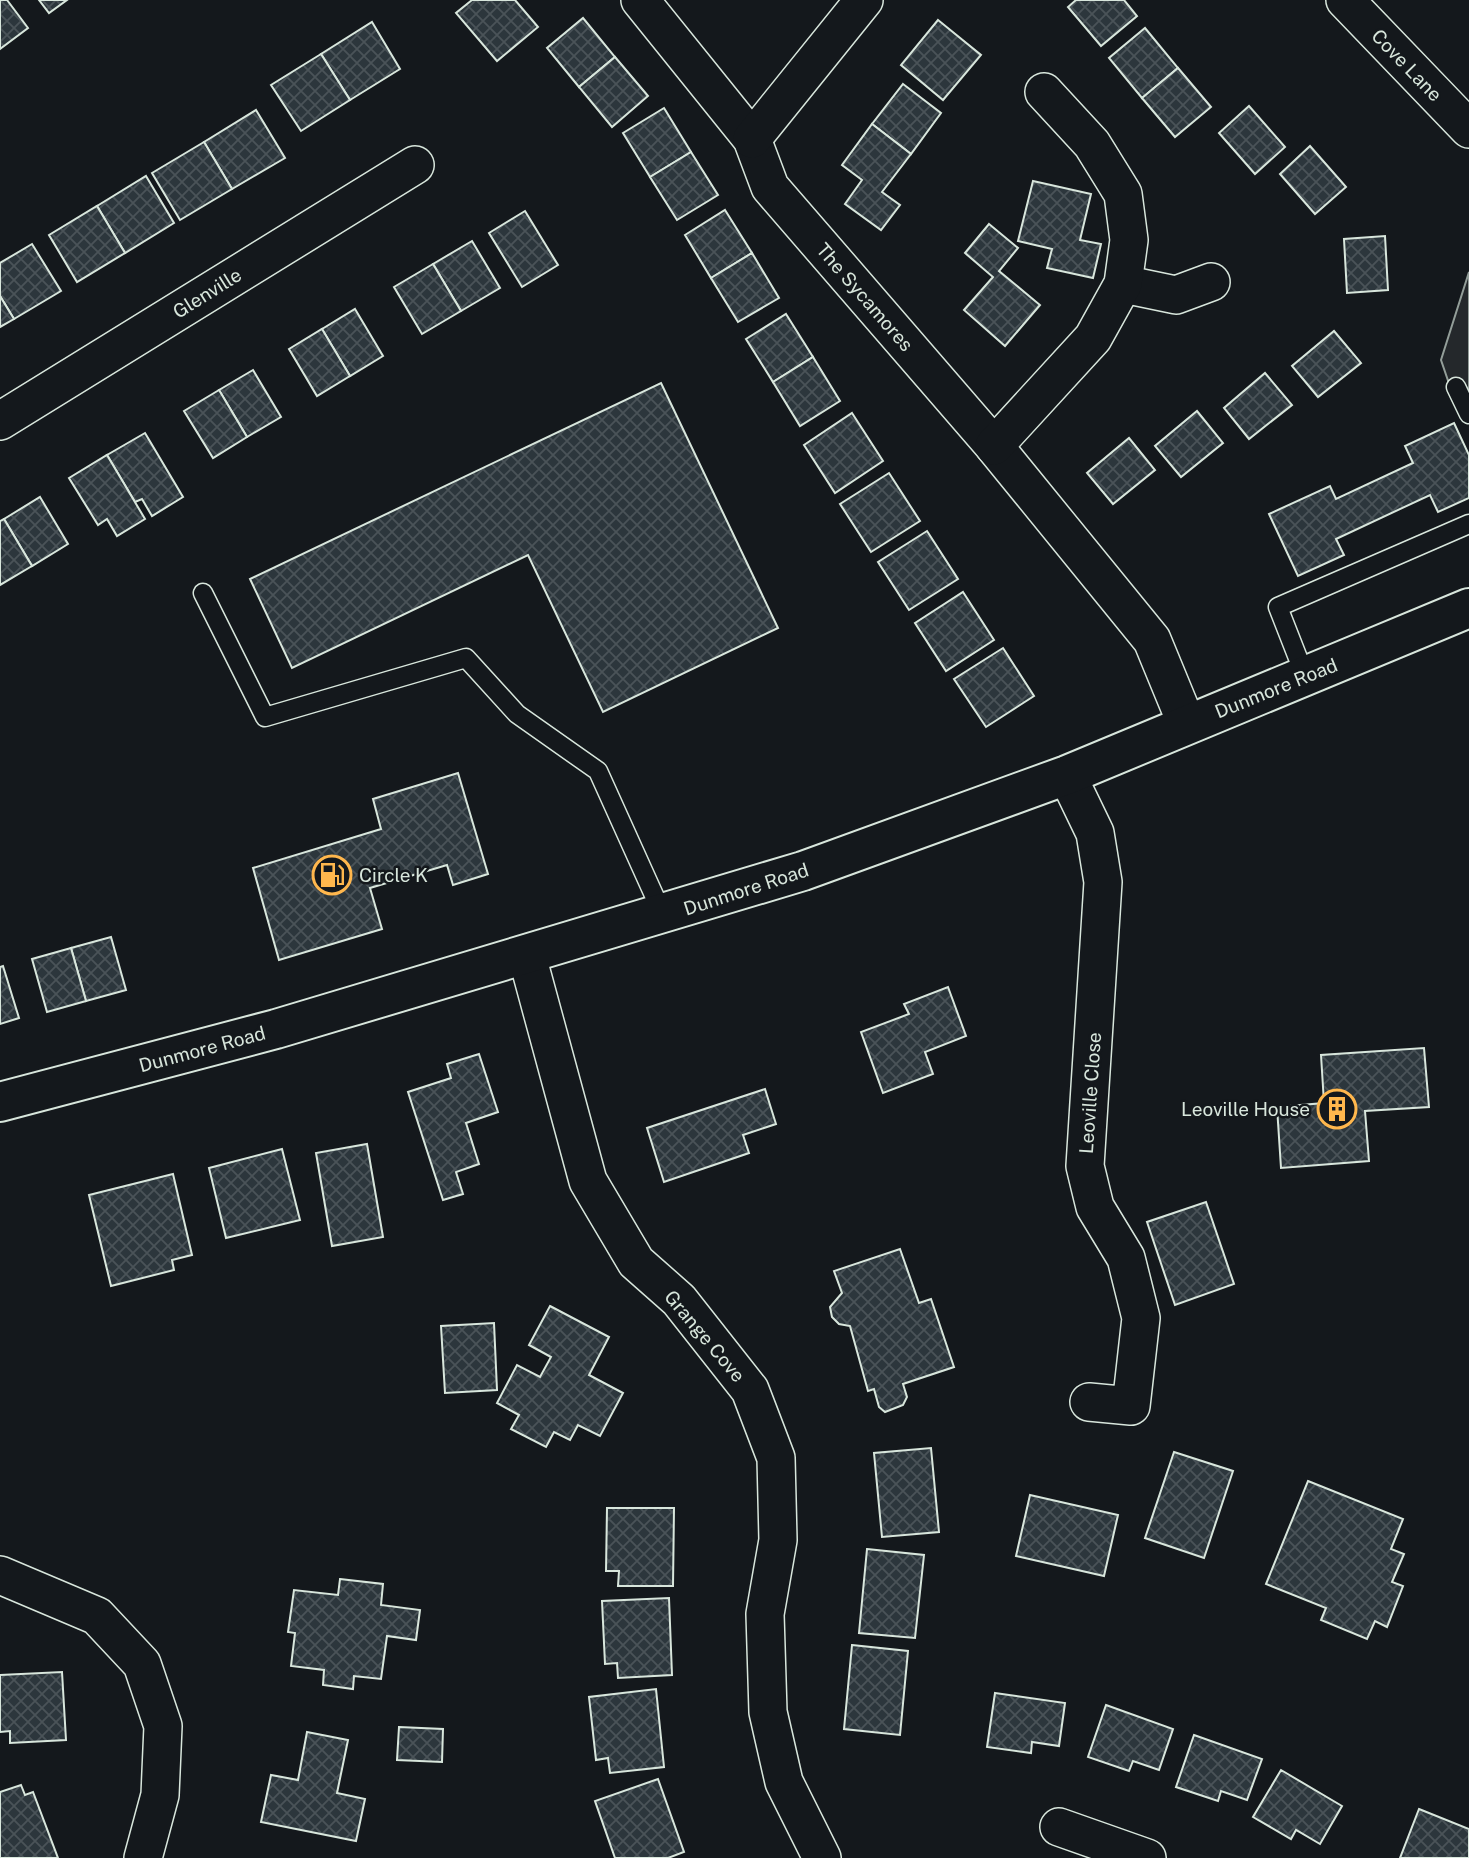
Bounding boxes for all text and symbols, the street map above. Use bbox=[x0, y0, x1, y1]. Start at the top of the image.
street label: Cove Lane bbox=[1367, 25, 1447, 105]
street label: The Sycamores bbox=[812, 239, 918, 355]
street label: Glenville bbox=[169, 263, 245, 323]
street label: Dunmore Road bbox=[1212, 653, 1340, 723]
fuel station icon: Circle K bbox=[311, 854, 353, 896]
street label: Dunmore Road bbox=[681, 858, 811, 920]
place label: Circle K bbox=[359, 864, 428, 886]
street label: Dunmore Road bbox=[136, 1022, 268, 1076]
street label: Leoville Close bbox=[1075, 1031, 1105, 1155]
building icon: Leoville House bbox=[1316, 1088, 1358, 1130]
place label: Leoville House bbox=[1181, 1098, 1310, 1120]
street label: Grange Cove bbox=[660, 1286, 750, 1386]

